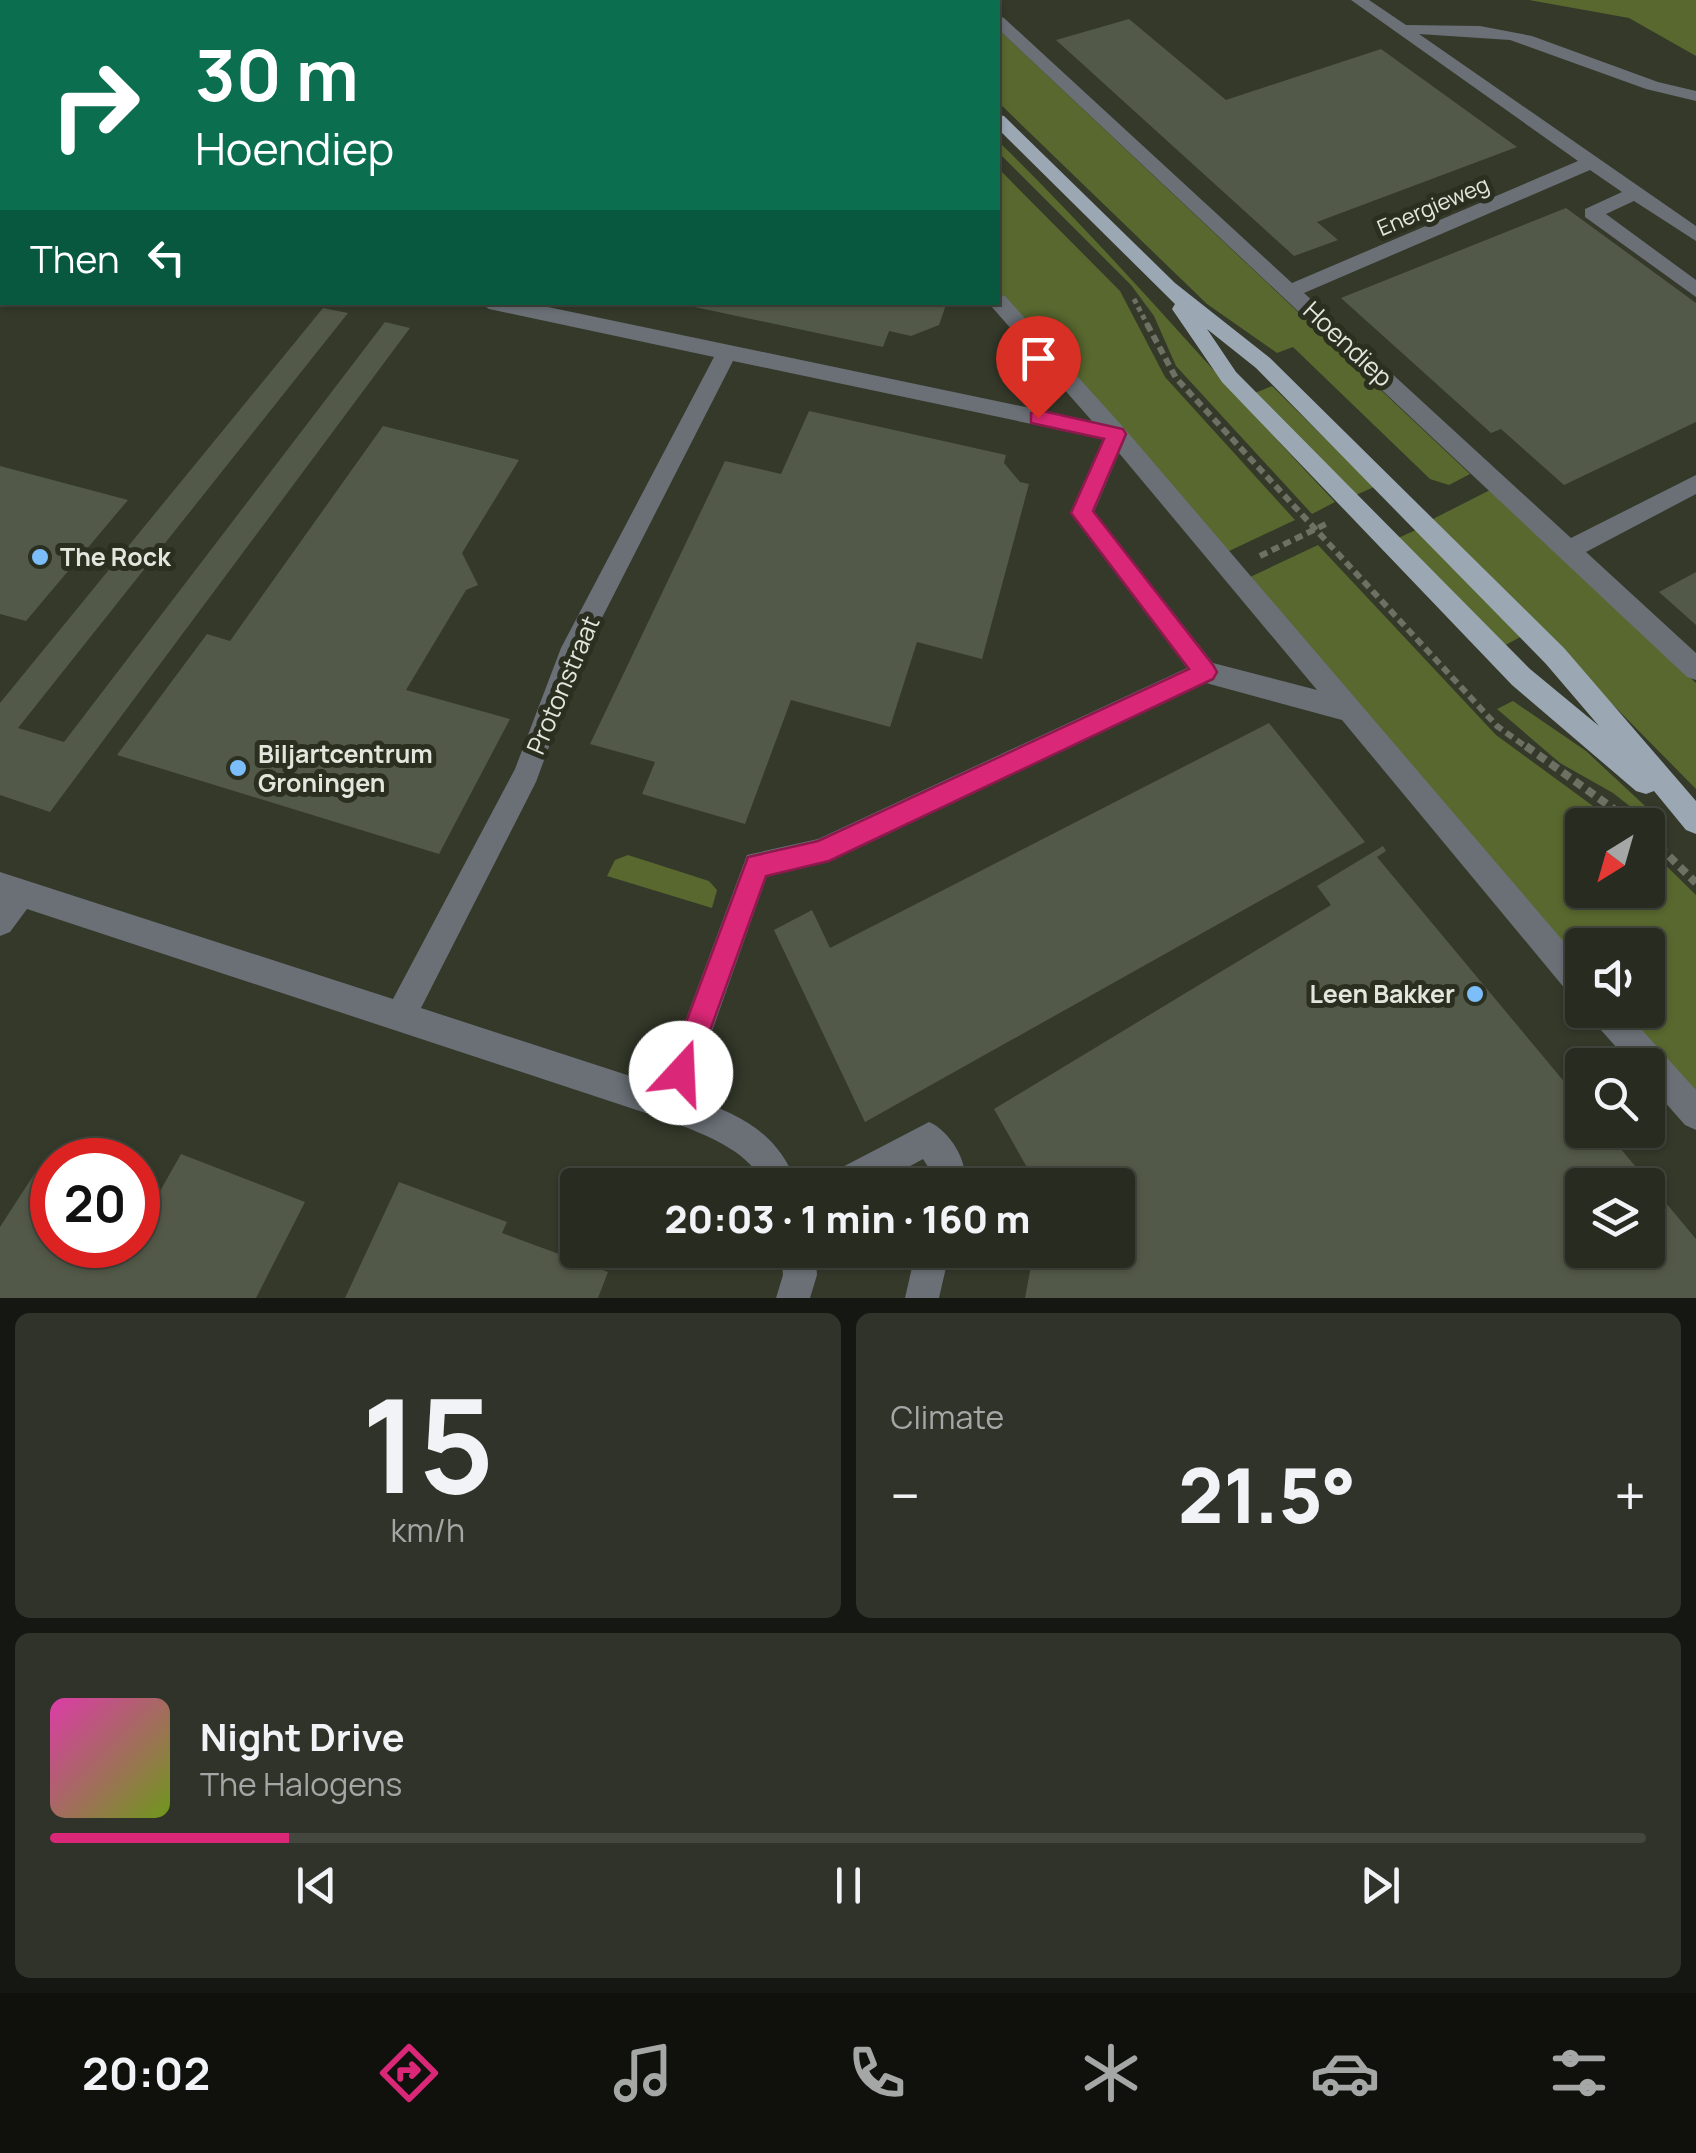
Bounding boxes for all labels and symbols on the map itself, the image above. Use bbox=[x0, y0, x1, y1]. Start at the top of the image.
street label: Energieweg bbox=[1372, 169, 1494, 243]
street label: Hoendiep bbox=[1296, 293, 1401, 394]
pin bbox=[996, 316, 1081, 419]
place label: The Rock bbox=[60, 539, 171, 574]
marker: The Rock bbox=[29, 546, 51, 568]
street label: Protonstraat bbox=[518, 610, 607, 759]
place label: Biljartcentrum Groningen bbox=[258, 736, 433, 800]
marker: Biljartcentrum Groningen bbox=[227, 757, 249, 779]
north arrow bbox=[1565, 808, 1665, 908]
place label: Leen Bakker bbox=[1309, 976, 1455, 1011]
marker: Leen Bakker bbox=[1464, 983, 1486, 1005]
position arrow bbox=[629, 1021, 733, 1125]
speed limit sign: 20 bbox=[30, 1138, 160, 1268]

